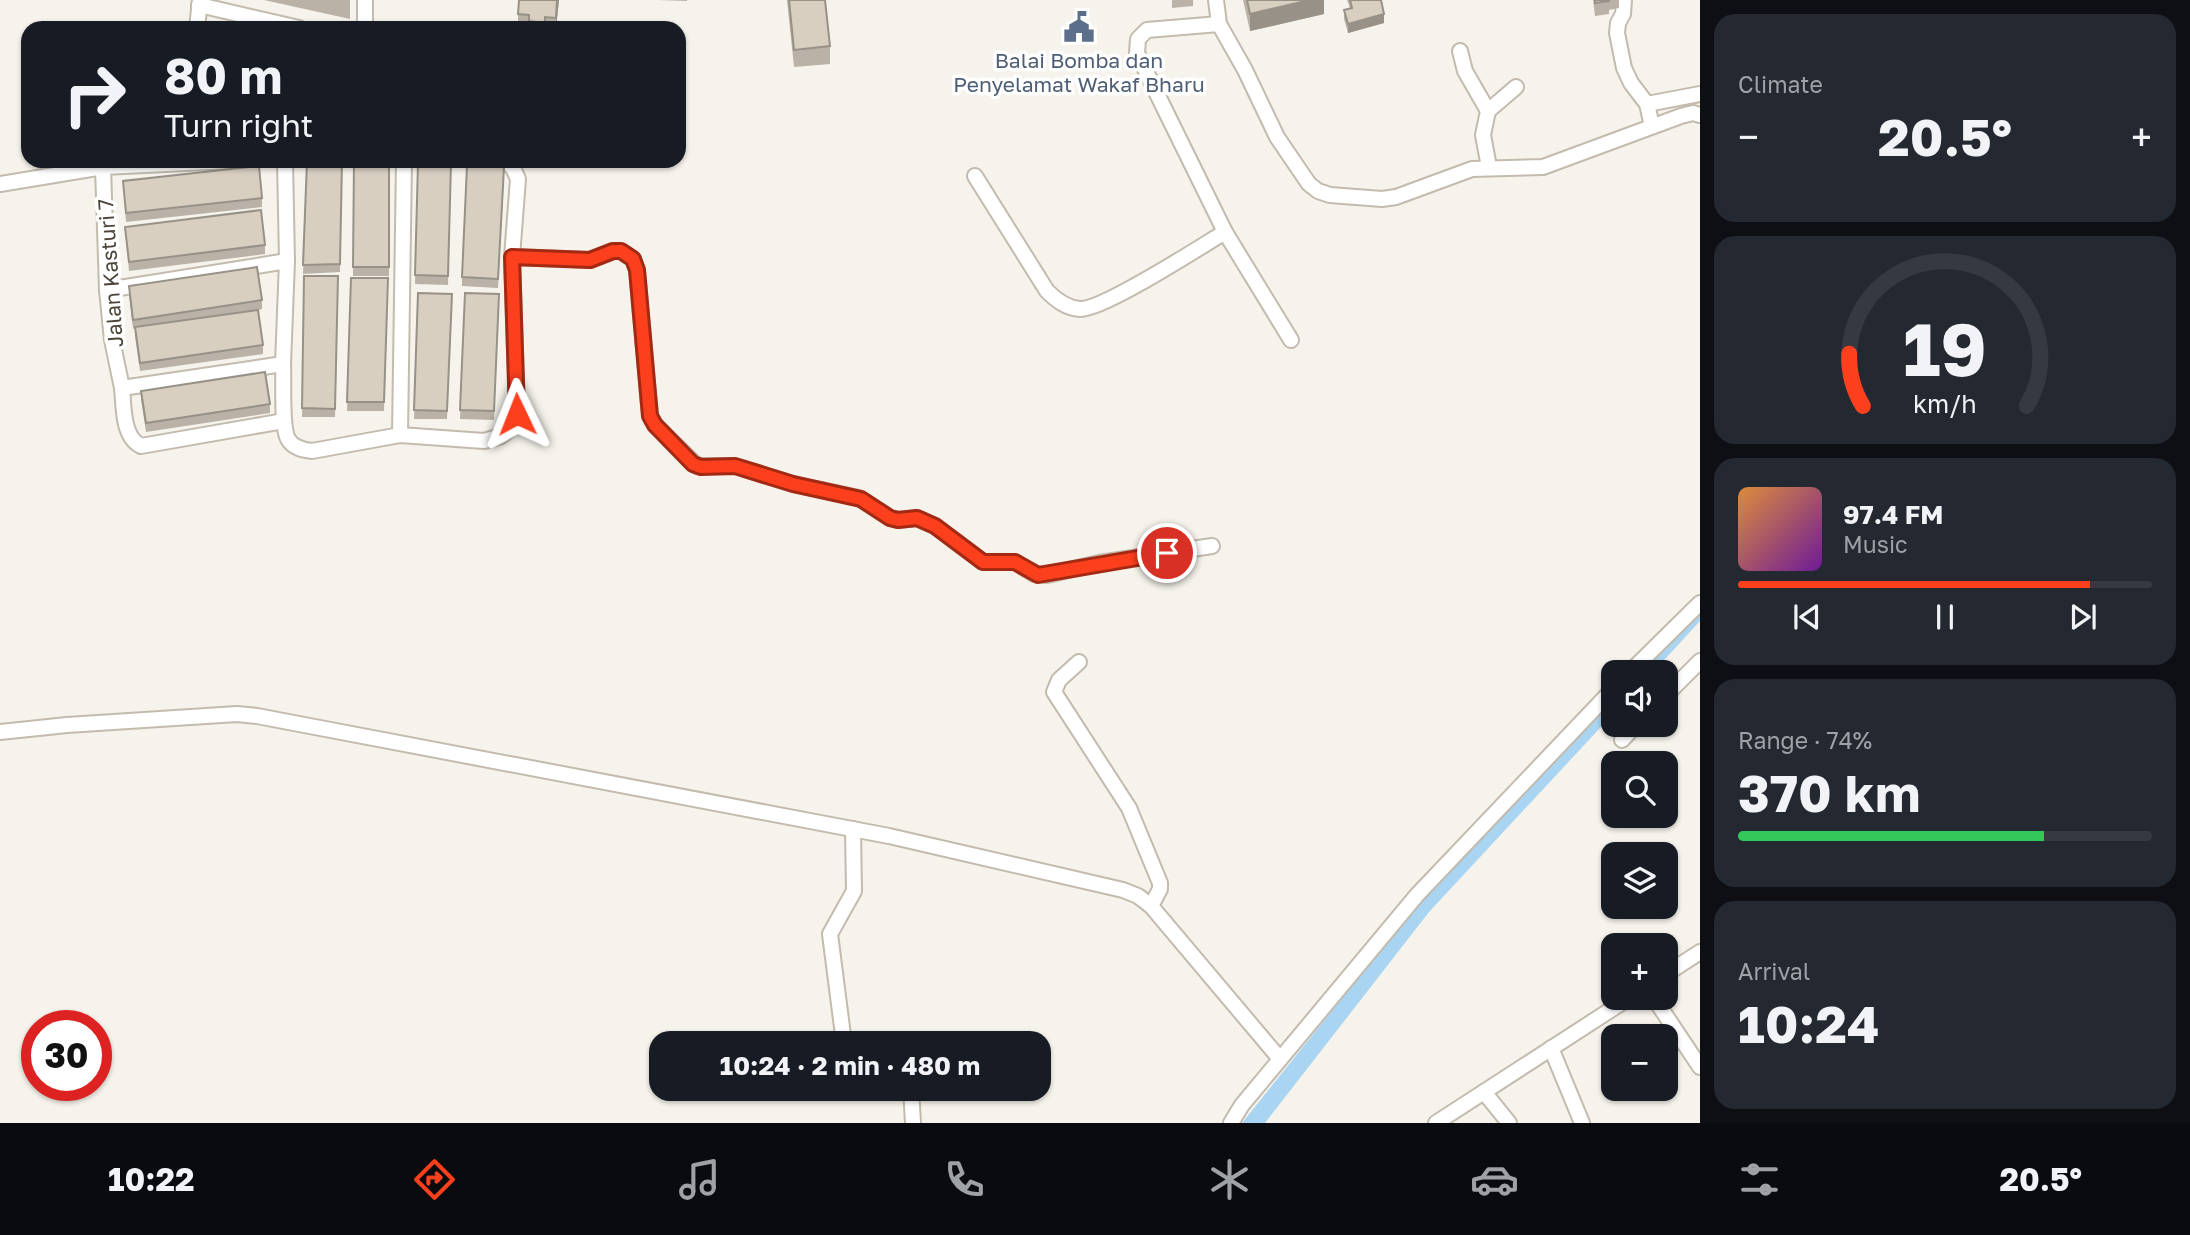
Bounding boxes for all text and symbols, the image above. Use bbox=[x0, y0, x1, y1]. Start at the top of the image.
public building icon: Balai Bomba dan Penyelamat Wakaf Bharu bbox=[1062, 10, 1096, 44]
text: 80 m bbox=[164, 46, 282, 105]
place label: Balai Bomba dan Penyelamat Wakaf Bharu bbox=[953, 47, 1205, 97]
icon: right bbox=[49, 49, 140, 140]
text: Climate bbox=[1738, 70, 1823, 98]
text: 20.5° bbox=[1878, 105, 2012, 167]
text: Turn right bbox=[164, 106, 313, 144]
text: − bbox=[1738, 114, 1759, 159]
text: + bbox=[2131, 114, 2152, 159]
street label: Jalan Kasturi 7 bbox=[92, 198, 128, 348]
text: 19 bbox=[1903, 305, 1987, 392]
position arrow bbox=[480, 377, 554, 451]
text: km/h bbox=[1913, 387, 1977, 418]
text: 97.4 FM bbox=[1843, 499, 1943, 530]
pin bbox=[1137, 523, 1197, 583]
text: Music bbox=[1843, 530, 1908, 558]
icon: arrive bbox=[1148, 534, 1186, 572]
icon: previous bbox=[1788, 598, 1826, 636]
icon: pause bbox=[1926, 598, 1964, 636]
icon: next bbox=[2064, 598, 2102, 636]
map controls bbox=[1601, 660, 1678, 1101]
button: sound bbox=[1601, 660, 1678, 737]
text: Range · 74% bbox=[1738, 726, 1872, 754]
button: search bbox=[1601, 751, 1678, 828]
text: 370 km bbox=[1738, 761, 1921, 823]
button: layers bbox=[1601, 842, 1678, 919]
button: + bbox=[1601, 933, 1678, 1010]
text: Arrival bbox=[1738, 957, 1810, 985]
text: 10:24 bbox=[1738, 992, 1879, 1054]
speed limit sign: 30 bbox=[21, 1010, 112, 1101]
button: − bbox=[1601, 1024, 1678, 1101]
text: 10:24 · 2 min · 480 m bbox=[720, 1050, 980, 1081]
icon: directions bbox=[410, 1155, 459, 1204]
icon: music bbox=[675, 1155, 724, 1204]
icon: phone bbox=[940, 1155, 989, 1204]
icon: climate bbox=[1205, 1155, 1254, 1204]
icon: car bbox=[1470, 1155, 1519, 1204]
icon: filters bbox=[1735, 1155, 1784, 1204]
text: 10:22 bbox=[108, 1160, 194, 1198]
text: 20.5° bbox=[2000, 1160, 2082, 1198]

